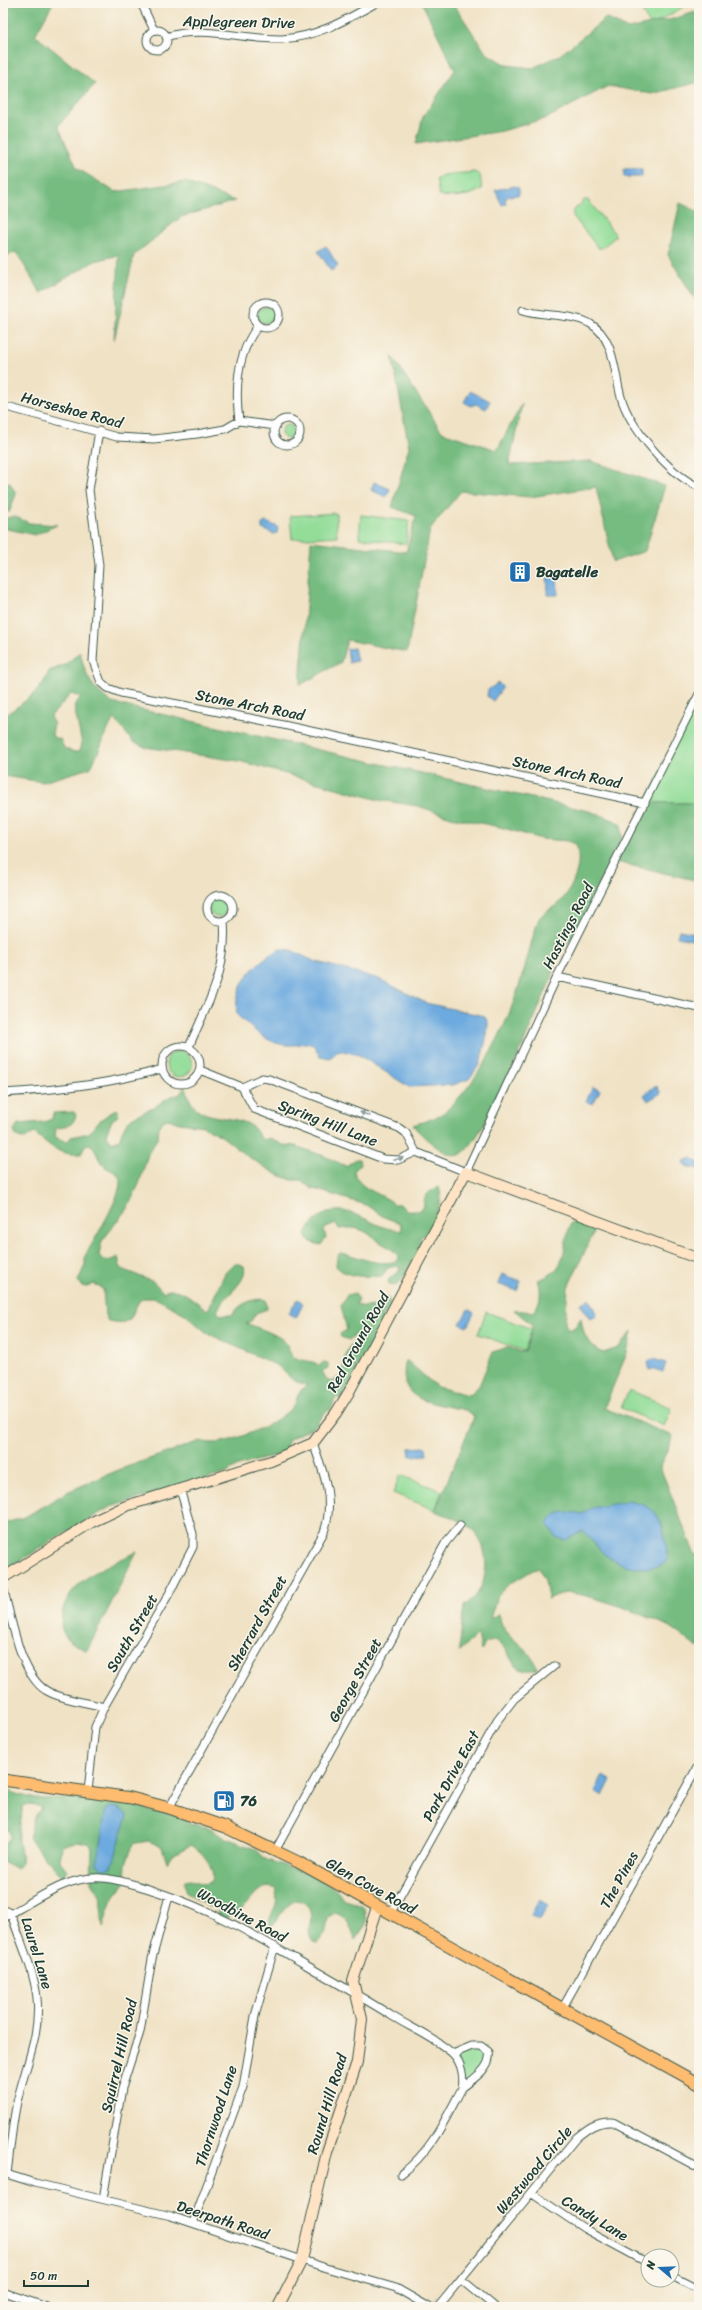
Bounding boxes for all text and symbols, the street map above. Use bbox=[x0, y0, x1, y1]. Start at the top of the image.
street label: Applegreen Drive bbox=[182, 8, 296, 36]
street label: Horseshoe Road bbox=[18, 384, 127, 436]
building icon: Bagatelle bbox=[507, 559, 533, 585]
place label: Bagatelle bbox=[536, 559, 598, 585]
street label: Stone Arch Road bbox=[193, 682, 308, 729]
street label: Stone Arch Road bbox=[510, 748, 625, 796]
street label: Hastings Road bbox=[535, 877, 601, 974]
street label: Spring Hill Lane bbox=[274, 1092, 382, 1154]
one-way arrow bbox=[358, 1111, 370, 1117]
one-way arrow bbox=[391, 1156, 404, 1162]
street label: Red Ground Road bbox=[320, 1286, 397, 1397]
street label: Sherrard Street bbox=[220, 1570, 294, 1676]
street label: South Street bbox=[99, 1588, 165, 1677]
street label: George Street bbox=[321, 1633, 389, 1727]
street label: Park Drive East bbox=[415, 1725, 487, 1826]
fuel station icon: 76 bbox=[211, 1788, 237, 1814]
place label: 76 bbox=[240, 1788, 258, 1814]
street label: The Pines bbox=[593, 1846, 646, 1914]
street label: Glen Cove Road bbox=[321, 1850, 422, 1922]
street label: Woodbine Road bbox=[192, 1880, 293, 1950]
street label: Laurel Lane bbox=[14, 1914, 60, 1993]
street label: Squirrel Hill Road bbox=[93, 1996, 145, 2115]
street label: Round Hill Road bbox=[299, 2049, 355, 2157]
street label: Thornwood Lane bbox=[187, 2061, 245, 2170]
street label: Westwood Circle bbox=[489, 2120, 579, 2220]
street label: Candy Lane bbox=[556, 2188, 634, 2248]
street label: Deerpath Road bbox=[173, 2193, 274, 2248]
north arrow bbox=[640, 2248, 680, 2288]
text: N bbox=[640, 2258, 661, 2273]
scale bar bbox=[24, 2262, 88, 2288]
text: 50 m bbox=[30, 2265, 57, 2287]

